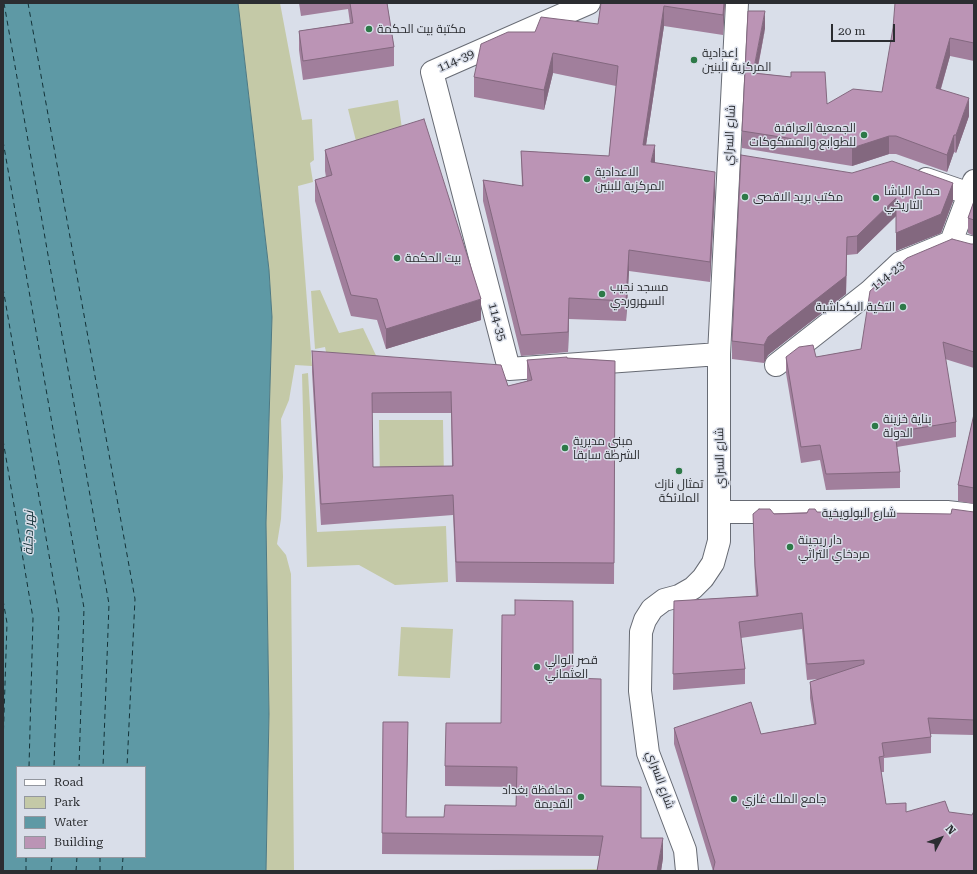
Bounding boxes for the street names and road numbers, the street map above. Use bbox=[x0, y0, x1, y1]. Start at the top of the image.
street label: 114-39 bbox=[435, 47, 477, 75]
street label: شارع السراي bbox=[721, 104, 739, 166]
street label: 114-23 bbox=[868, 258, 908, 294]
street label: 114-35 bbox=[485, 301, 509, 343]
street label: شارع السراي bbox=[712, 428, 728, 488]
street label: شارع البولويخية bbox=[822, 506, 896, 520]
street label: شارع السراي bbox=[643, 749, 677, 811]

